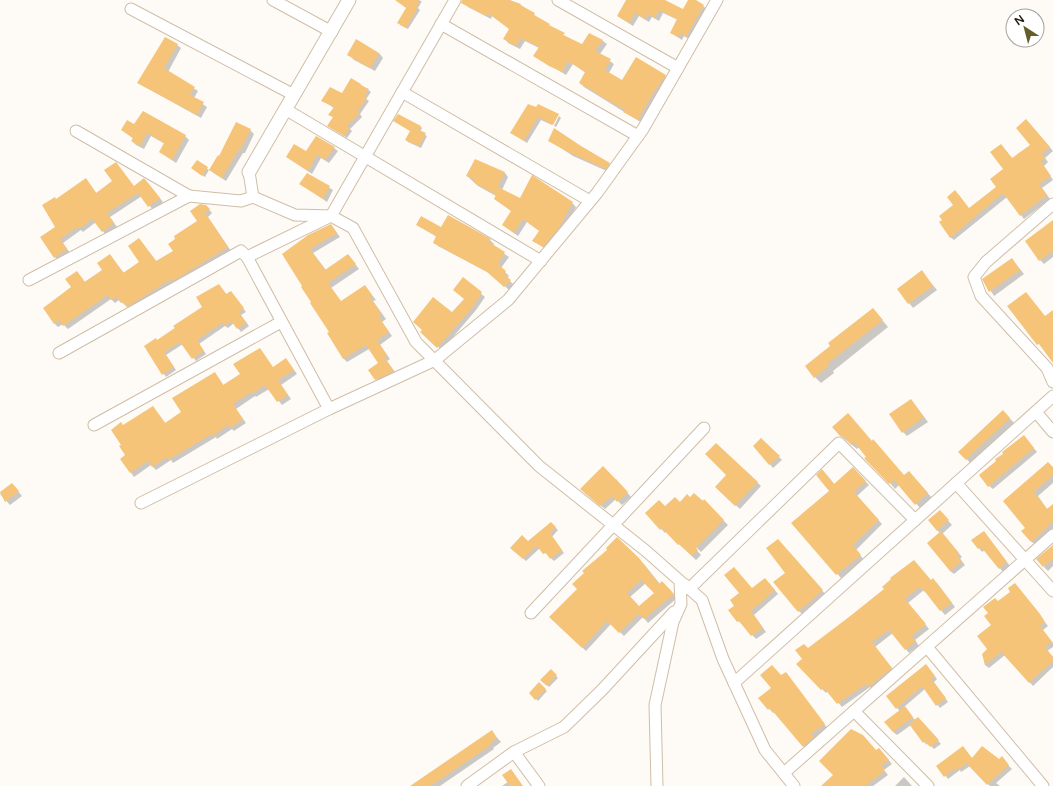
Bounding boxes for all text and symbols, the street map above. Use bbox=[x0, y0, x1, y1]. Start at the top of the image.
north arrow bbox=[1005, 8, 1045, 48]
text: N bbox=[1012, 12, 1027, 28]

